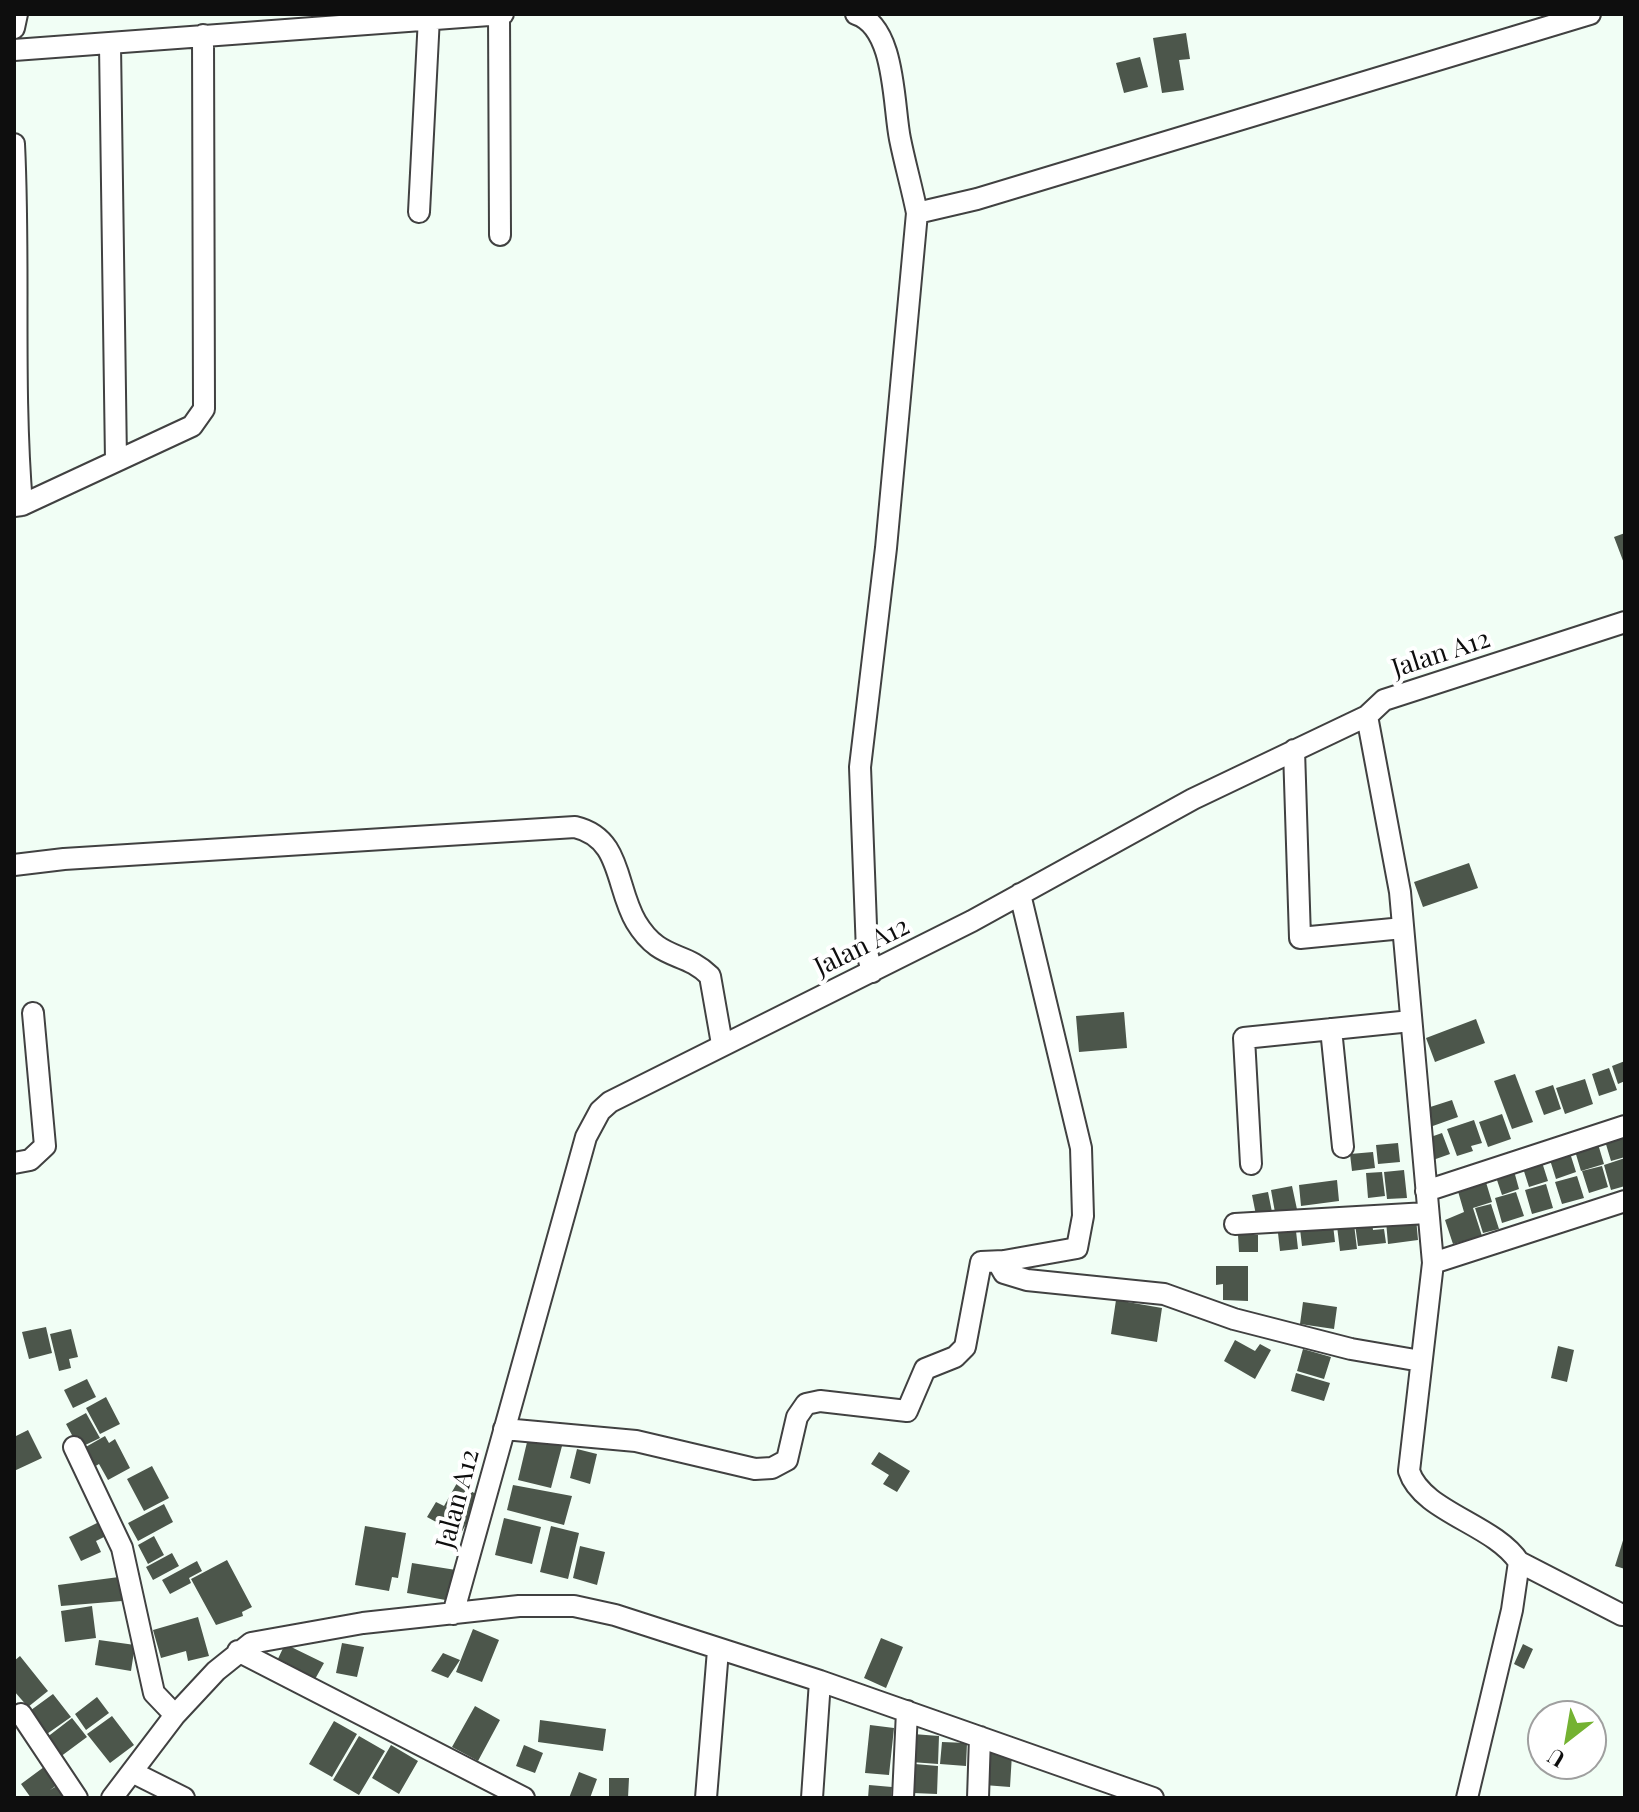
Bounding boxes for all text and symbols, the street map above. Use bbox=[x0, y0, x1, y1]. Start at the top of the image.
street label: Jalan A12 bbox=[1388, 623, 1494, 685]
street label: Jalan A12 bbox=[809, 911, 915, 983]
street label: Jalan A12 bbox=[430, 1446, 486, 1552]
north arrow bbox=[1527, 1700, 1607, 1780]
text: U bbox=[1541, 1742, 1570, 1776]

